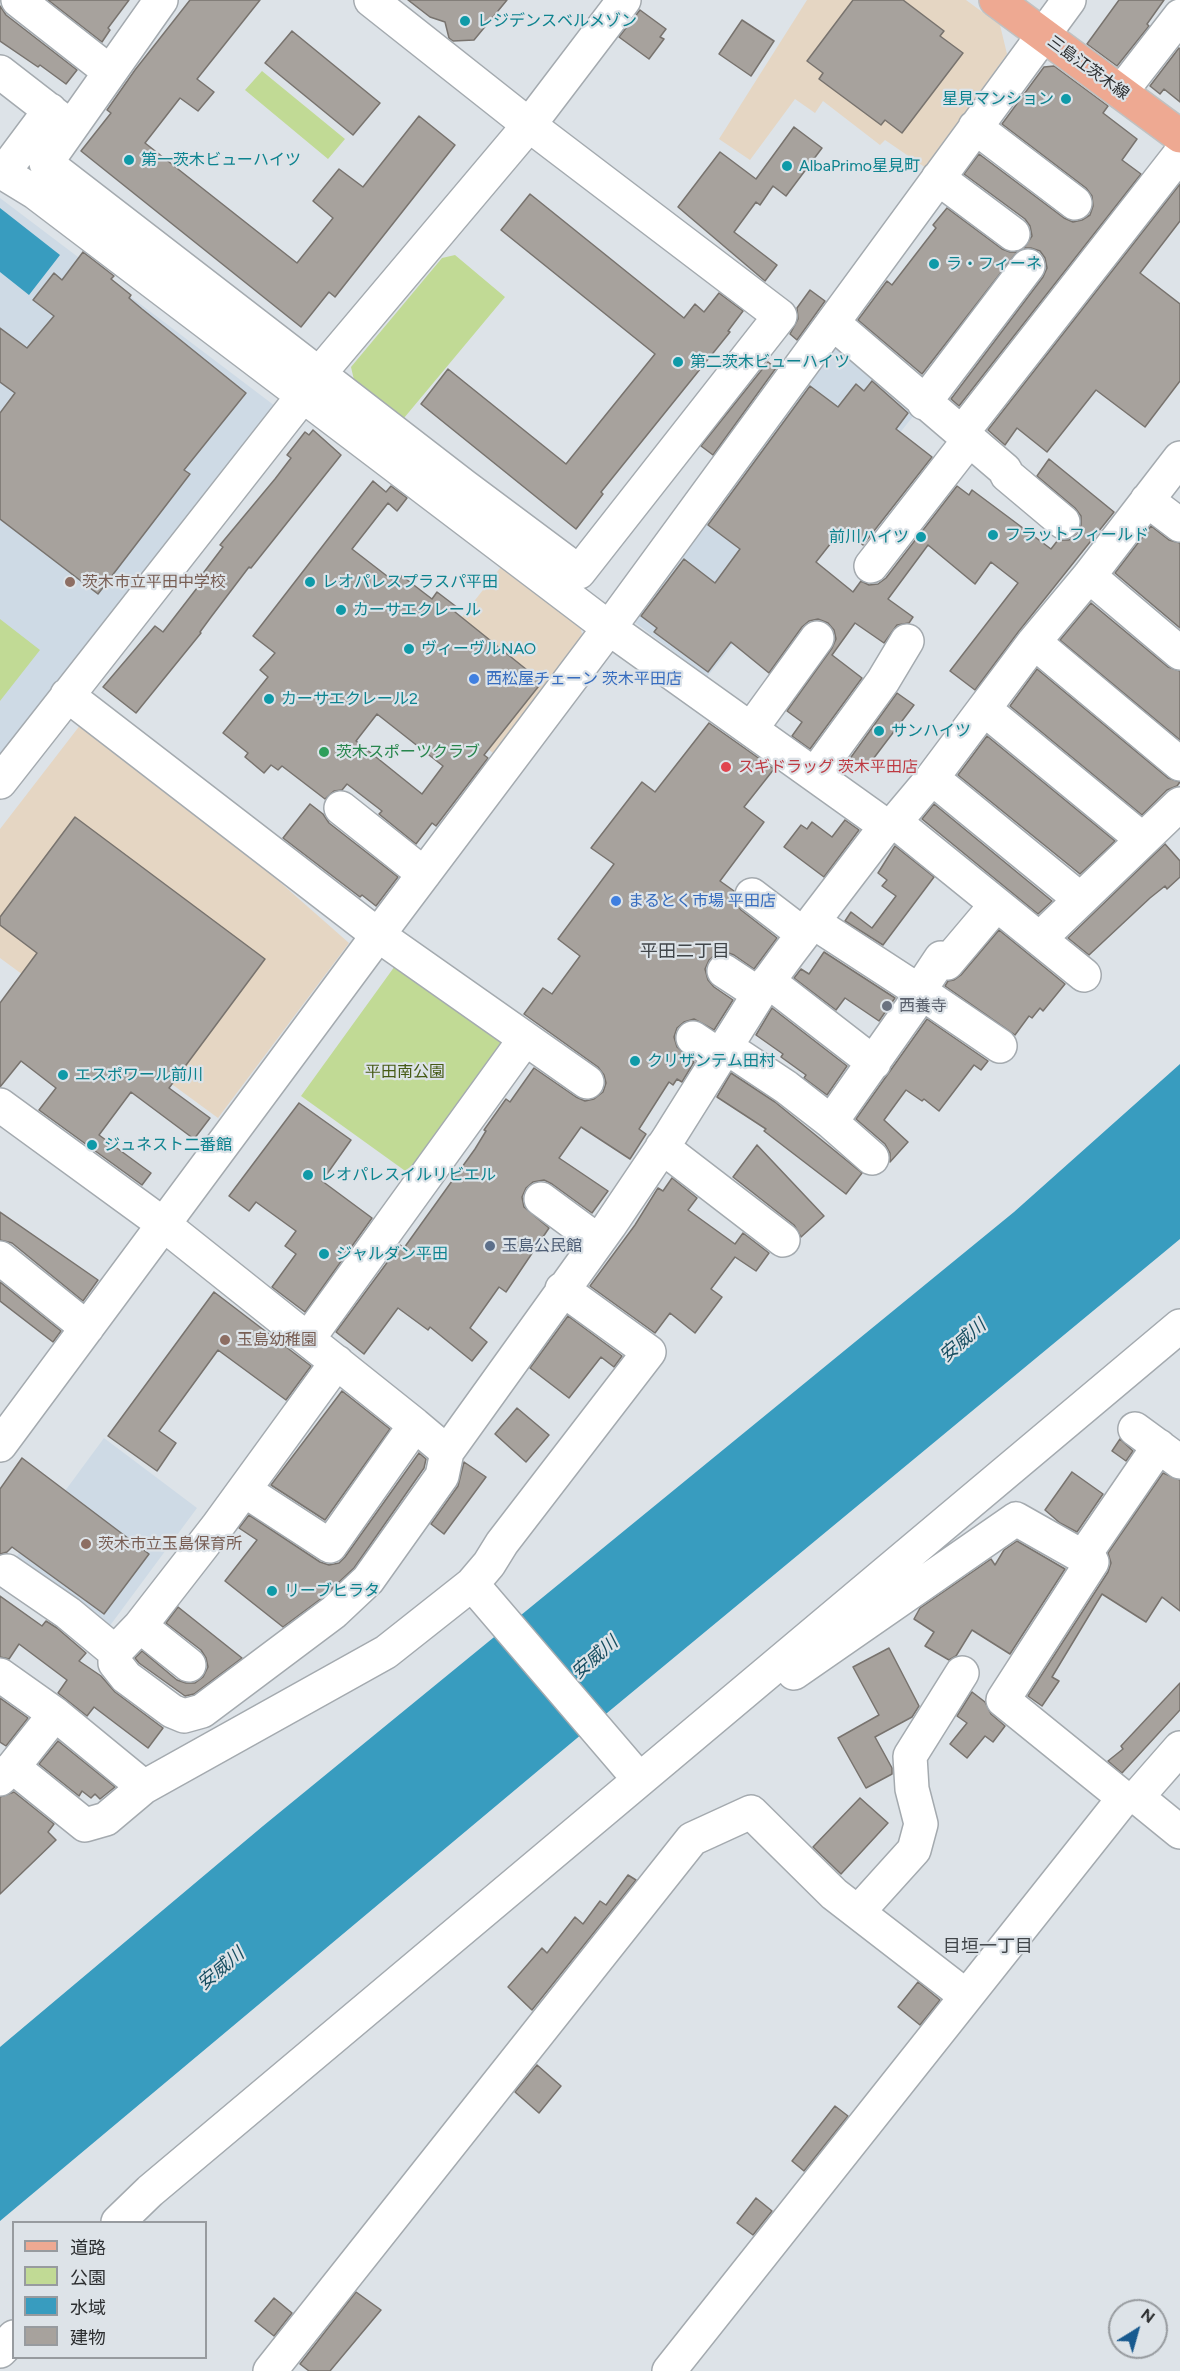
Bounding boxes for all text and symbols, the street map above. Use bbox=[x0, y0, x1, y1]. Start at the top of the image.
place label: レジデンスベルメゾン bbox=[477, 11, 637, 31]
marker: レジデンスベルメゾン bbox=[458, 14, 472, 28]
street label: 三島江茨木線 bbox=[1044, 32, 1132, 104]
place label: 星見マンション bbox=[942, 89, 1054, 109]
marker: 星見マンション bbox=[1059, 92, 1073, 106]
place label: 第一茨木ビューハイツ bbox=[141, 150, 301, 170]
marker: 第一茨木ビューハイツ bbox=[122, 153, 136, 167]
place label: AlbaPrimo星見町 bbox=[799, 156, 920, 176]
marker: AlbaPrimo星見町 bbox=[780, 159, 794, 173]
place label: ラ・フィーネ bbox=[946, 254, 1042, 274]
marker: ラ・フィーネ bbox=[927, 257, 941, 271]
place label: 第二茨木ビューハイツ bbox=[690, 352, 850, 372]
marker: 第二茨木ビューハイツ bbox=[671, 355, 685, 369]
place label: フラットフィールド bbox=[1005, 525, 1149, 545]
place label: 前川ハイツ bbox=[829, 527, 909, 547]
marker: フラットフィールド bbox=[986, 528, 1000, 542]
marker: 前川ハイツ bbox=[914, 530, 928, 544]
place label: 茨木市立平田中学校 bbox=[82, 572, 226, 592]
place label: レオパレスプラスパ平田 bbox=[322, 572, 498, 592]
marker: 茨木市立平田中学校 bbox=[63, 575, 77, 589]
marker: レオパレスプラスパ平田 bbox=[303, 575, 317, 589]
place label: カーサエクレール bbox=[353, 600, 481, 620]
marker: カーサエクレール bbox=[334, 603, 348, 617]
place label: ヴィーヴルNAO bbox=[421, 639, 536, 659]
marker: ヴィーヴルNAO bbox=[402, 642, 416, 656]
place label: 西松屋チェーン 茨木平田店 bbox=[486, 669, 682, 689]
marker: 西松屋チェーン 茨木平田店 bbox=[467, 672, 481, 686]
place label: カーサエクレール2 bbox=[281, 689, 418, 709]
marker: カーサエクレール2 bbox=[262, 692, 276, 706]
place label: サンハイツ bbox=[891, 721, 971, 741]
marker: サンハイツ bbox=[872, 724, 886, 738]
place label: 茨木スポーツクラブ bbox=[336, 742, 480, 762]
marker: 茨木スポーツクラブ bbox=[317, 745, 331, 759]
place label: スギドラッグ 茨木平田店 bbox=[738, 757, 918, 777]
marker: スギドラッグ 茨木平田店 bbox=[719, 760, 733, 774]
place label: まるとく市場 平田店 bbox=[628, 891, 776, 911]
marker: まるとく市場 平田店 bbox=[609, 894, 623, 908]
district label: 平田二丁目 bbox=[640, 941, 730, 963]
place label: 西養寺 bbox=[899, 996, 947, 1016]
marker: 西養寺 bbox=[880, 999, 894, 1013]
place label: クリザンテム田村 bbox=[647, 1051, 775, 1071]
marker: クリザンテム田村 bbox=[628, 1054, 642, 1068]
park label: 平田南公園 bbox=[365, 1062, 445, 1082]
place label: エスポワール前川 bbox=[75, 1065, 203, 1085]
marker: エスポワール前川 bbox=[56, 1068, 70, 1082]
place label: ジュネスト二番館 bbox=[104, 1135, 232, 1155]
marker: ジュネスト二番館 bbox=[85, 1138, 99, 1152]
place label: レオパレスイルリビエル bbox=[320, 1165, 496, 1185]
marker: レオパレスイルリビエル bbox=[301, 1168, 315, 1182]
place label: 玉島公民館 bbox=[502, 1236, 582, 1256]
marker: 玉島公民館 bbox=[483, 1239, 497, 1253]
place label: ジャルダン平田 bbox=[336, 1244, 448, 1264]
marker: ジャルダン平田 bbox=[317, 1247, 331, 1261]
water label: 安威川 bbox=[936, 1315, 990, 1367]
place label: 玉島幼稚園 bbox=[237, 1330, 317, 1350]
marker: 玉島幼稚園 bbox=[218, 1333, 232, 1347]
place label: 茨木市立玉島保育所 bbox=[98, 1534, 242, 1554]
marker: 茨木市立玉島保育所 bbox=[79, 1537, 93, 1551]
place label: リーブヒラタ bbox=[284, 1581, 380, 1601]
marker: リーブヒラタ bbox=[265, 1584, 279, 1598]
water label: 安威川 bbox=[568, 1632, 622, 1684]
district label: 目垣一丁目 bbox=[943, 1936, 1033, 1958]
water label: 安威川 bbox=[193, 1943, 249, 1995]
legend bbox=[12, 2221, 207, 2359]
text: 道路 bbox=[70, 2237, 106, 2259]
text: 公園 bbox=[70, 2267, 106, 2289]
text: 水域 bbox=[70, 2297, 106, 2319]
north arrow bbox=[1108, 2299, 1168, 2359]
text: N bbox=[1137, 2305, 1159, 2327]
text: 建物 bbox=[70, 2327, 106, 2349]

